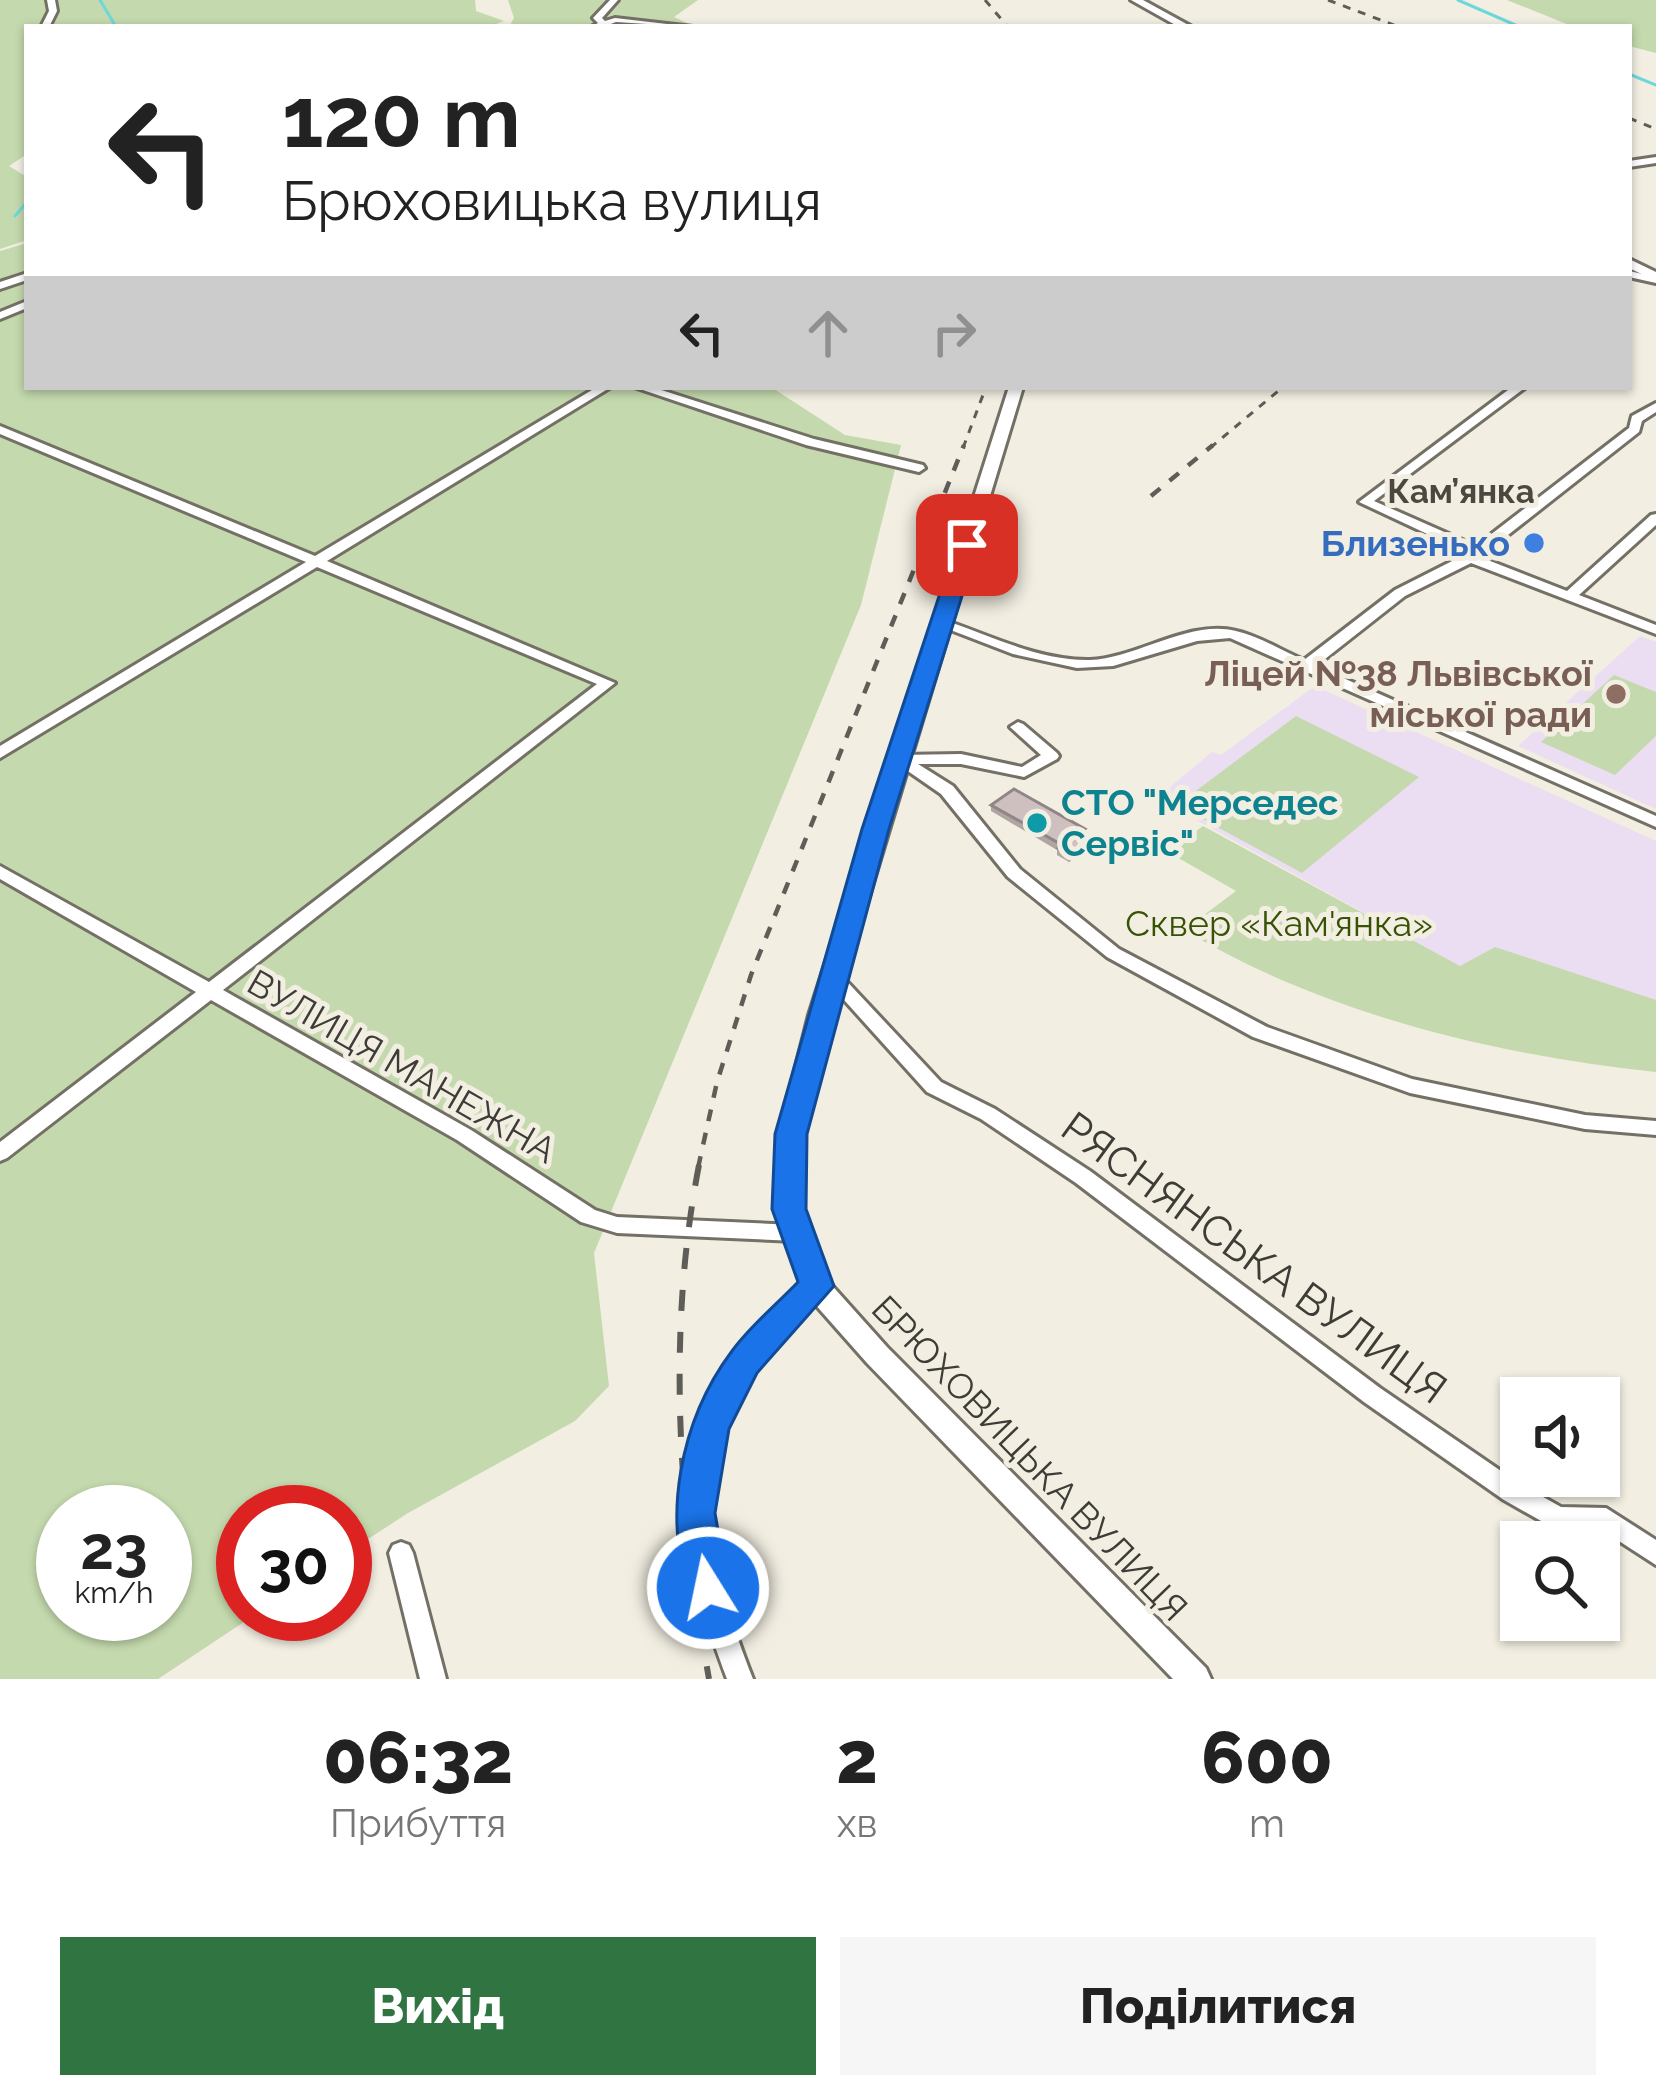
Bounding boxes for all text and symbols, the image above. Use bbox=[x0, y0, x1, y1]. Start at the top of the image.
text: 120 m bbox=[282, 68, 521, 167]
icon: left bbox=[84, 72, 240, 228]
text: Брюховицька вулиця bbox=[282, 169, 822, 233]
icon: left bbox=[669, 300, 735, 366]
icon: ahead bbox=[795, 300, 861, 366]
icon: right bbox=[921, 300, 987, 366]
district label: Кам’янка bbox=[1387, 472, 1535, 511]
pin bbox=[916, 494, 1018, 596]
icon: arrive bbox=[934, 512, 1000, 578]
place label: Близенько bbox=[1321, 522, 1510, 564]
marker: Близенько bbox=[1521, 530, 1547, 556]
place label: Ліцей №38 Львівської міської ради bbox=[1204, 652, 1594, 735]
marker: Ліцей №38 Львівської міської ради bbox=[1603, 681, 1629, 707]
place label: СТО "Мерседес Сервіс" bbox=[1061, 781, 1338, 864]
marker: СТО "Мерседес Сервіс" bbox=[1024, 810, 1050, 836]
park label: Сквер «Кам'янка» bbox=[1125, 902, 1433, 944]
street label: ВУЛИЦЯ МАНЕЖНА bbox=[240, 961, 564, 1171]
street label: РЯСНЯНСЬКА ВУЛИЦЯ bbox=[1052, 1102, 1456, 1414]
street label: БРЮХОВИЦЬКА ВУЛИЦЯ bbox=[864, 1287, 1196, 1629]
map controls bbox=[1500, 1377, 1620, 1641]
button: sound bbox=[1500, 1377, 1620, 1497]
speed limit sign: 30 bbox=[216, 1485, 372, 1641]
text: 23 bbox=[80, 1513, 148, 1583]
button: search bbox=[1500, 1521, 1620, 1641]
position arrow bbox=[645, 1525, 771, 1651]
text: km/h bbox=[74, 1575, 154, 1610]
text: 06:32 bbox=[323, 1715, 513, 1800]
text: 2 bbox=[836, 1715, 878, 1800]
text: 600 bbox=[1201, 1715, 1333, 1800]
text: Прибуття bbox=[330, 1800, 506, 1846]
text: хв bbox=[837, 1800, 877, 1846]
text: m bbox=[1249, 1800, 1285, 1846]
button: Вихід bbox=[60, 1937, 816, 2075]
button: Поділитися bbox=[840, 1937, 1596, 2075]

